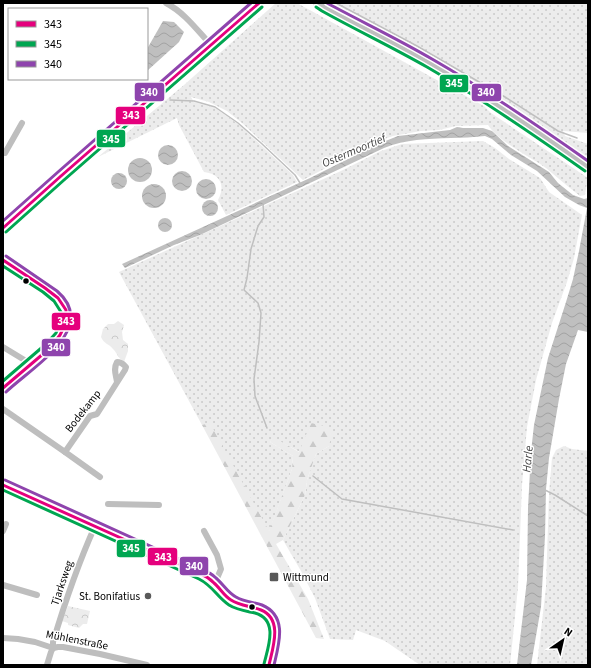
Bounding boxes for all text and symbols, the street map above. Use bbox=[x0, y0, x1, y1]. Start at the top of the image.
legend bbox=[8, 8, 148, 80]
text: 343 bbox=[44, 16, 62, 33]
text: 345 bbox=[44, 36, 62, 53]
text: 340 bbox=[44, 56, 62, 73]
line badge: 345 bbox=[439, 74, 469, 93]
text: 345 bbox=[445, 76, 463, 91]
line badge: 340 bbox=[134, 82, 165, 102]
line badge: 340 bbox=[471, 83, 502, 102]
text: 340 bbox=[140, 85, 158, 100]
text: 340 bbox=[477, 85, 495, 100]
line badge: 343 bbox=[115, 106, 146, 125]
text: 343 bbox=[122, 108, 140, 123]
line badge: 345 bbox=[96, 129, 126, 148]
water label: Ostermoortief bbox=[319, 129, 390, 172]
text: 345 bbox=[102, 132, 120, 147]
unlabelled marker bbox=[21, 276, 31, 286]
line badge: 343 bbox=[51, 312, 81, 331]
text: 343 bbox=[57, 314, 75, 329]
line badge: 340 bbox=[41, 338, 71, 357]
text: 340 bbox=[47, 340, 65, 355]
street label: Bodekamp bbox=[62, 387, 104, 435]
water label: Harle bbox=[518, 445, 538, 473]
line badge: 345 bbox=[116, 539, 146, 558]
text: 345 bbox=[122, 541, 140, 556]
line badge: 343 bbox=[147, 547, 178, 566]
text: 343 bbox=[154, 550, 172, 565]
line badge: 340 bbox=[179, 556, 209, 576]
street label: Tjarksweg bbox=[47, 558, 77, 608]
text: 340 bbox=[185, 559, 203, 574]
place label: Wittmund bbox=[283, 570, 329, 585]
marker: Wittmund bbox=[268, 571, 280, 583]
place label: St. Bonifatius bbox=[79, 589, 140, 604]
marker: St. Bonifatius bbox=[143, 591, 153, 601]
unlabelled marker bbox=[247, 602, 257, 612]
north arrow bbox=[543, 620, 583, 660]
text: N bbox=[561, 624, 576, 640]
street label: Mühlenstraße bbox=[45, 627, 110, 653]

